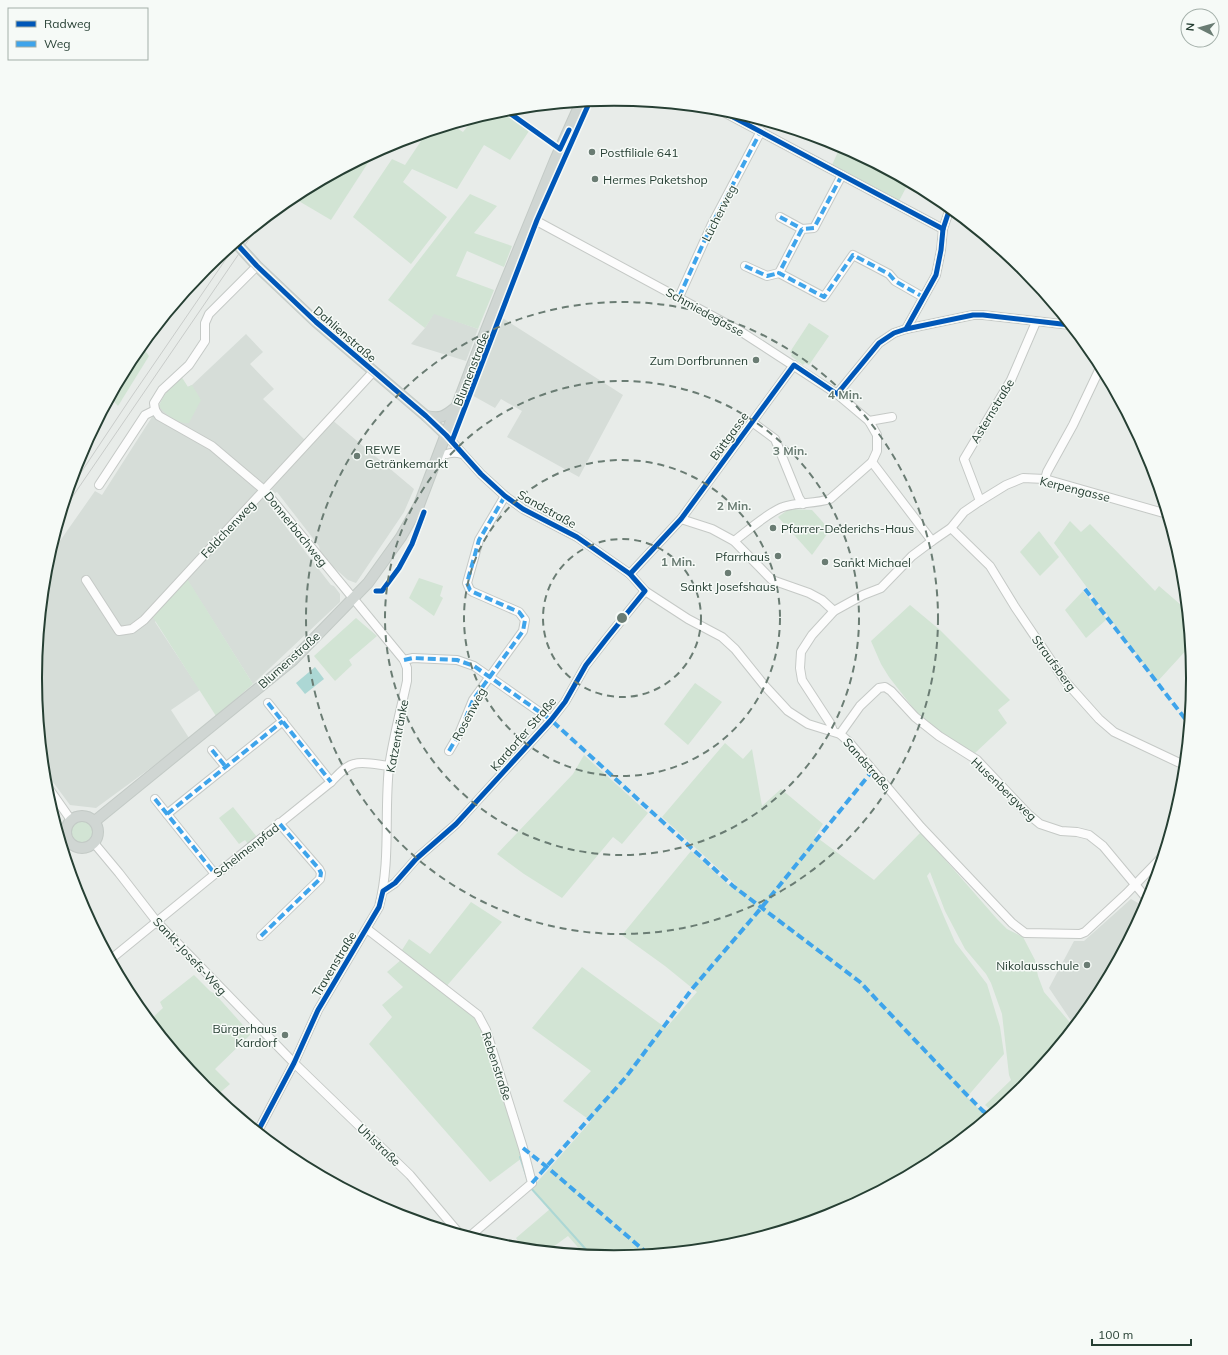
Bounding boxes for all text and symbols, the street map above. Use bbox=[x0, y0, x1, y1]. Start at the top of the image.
legend bbox=[8, 8, 148, 60]
north arrow bbox=[1180, 8, 1220, 48]
text: Radweg bbox=[44, 16, 91, 31]
text: N bbox=[1183, 22, 1197, 32]
text: Weg bbox=[44, 36, 70, 51]
place label: Postfiliale 641 bbox=[600, 145, 678, 160]
marker: Postfiliale 641 bbox=[587, 147, 597, 157]
place label: Hermes Paketshop bbox=[603, 172, 708, 187]
marker: Hermes Paketshop bbox=[590, 174, 600, 184]
street label: Lücherweg bbox=[698, 182, 740, 244]
street label: Schmiedegasse bbox=[663, 284, 747, 340]
street label: Dahlienstraße bbox=[311, 303, 379, 365]
street label: Blumenstraße bbox=[450, 330, 492, 408]
place label: Zum Dorfbrunnen bbox=[650, 353, 748, 368]
marker: Zum Dorfbrunnen bbox=[751, 355, 761, 365]
street label: Asternstraße bbox=[967, 376, 1017, 446]
text: 4 Min. bbox=[828, 387, 862, 402]
street label: Büttgasse bbox=[706, 409, 752, 463]
place label: REWE Getränkemarkt bbox=[365, 442, 448, 471]
text: 3 Min. bbox=[773, 443, 807, 458]
marker: REWE Getränkemarkt bbox=[352, 451, 362, 461]
street label: Kerpengasse bbox=[1038, 473, 1112, 505]
street label: Sandstraße bbox=[515, 487, 579, 531]
street label: Donnerbachweg bbox=[261, 488, 331, 570]
street label: Feldchenweg bbox=[197, 497, 259, 561]
text: 2 Min. bbox=[717, 498, 751, 513]
place label: Pfarrer-Dederichs-Haus bbox=[781, 521, 914, 536]
marker: Pfarrer-Dederichs-Haus bbox=[768, 523, 778, 533]
place label: Pfarrhaus bbox=[715, 549, 770, 564]
marker: Pfarrhaus bbox=[773, 551, 783, 561]
text: 1 Min. bbox=[661, 554, 695, 569]
place label: Sankt Michael bbox=[833, 555, 911, 570]
marker: Sankt Michael bbox=[820, 557, 830, 567]
marker: Sankt Josefshaus bbox=[723, 568, 733, 578]
place label: Sankt Josefshaus bbox=[680, 579, 776, 594]
centre of rings bbox=[615, 611, 629, 625]
street label: Blumenstraße bbox=[255, 628, 323, 692]
street label: Straufsberg bbox=[1029, 632, 1079, 694]
street label: Rosenweg bbox=[449, 685, 489, 743]
street label: Kardorfer Straße bbox=[487, 694, 559, 774]
street label: Katzentränke bbox=[383, 698, 411, 774]
street label: Sandstraße bbox=[840, 735, 894, 793]
street label: Husenbergweg bbox=[968, 754, 1040, 824]
street label: Schelmenpfad bbox=[210, 820, 282, 880]
street label: Sankt-Josefs-Weg bbox=[150, 914, 230, 998]
street label: Travenstraße bbox=[309, 929, 359, 999]
place label: Nikolausschule bbox=[996, 958, 1079, 973]
marker: Nikolausschule bbox=[1082, 960, 1092, 970]
place label: Bürgerhaus Kardorf bbox=[212, 1021, 278, 1050]
marker: Bürgerhaus Kardorf bbox=[280, 1030, 290, 1040]
street label: Rebenstraße bbox=[479, 1030, 515, 1102]
street label: Uhlstraße bbox=[354, 1121, 404, 1169]
scale bar bbox=[1092, 1321, 1191, 1347]
text: 100 m bbox=[1098, 1327, 1133, 1342]

